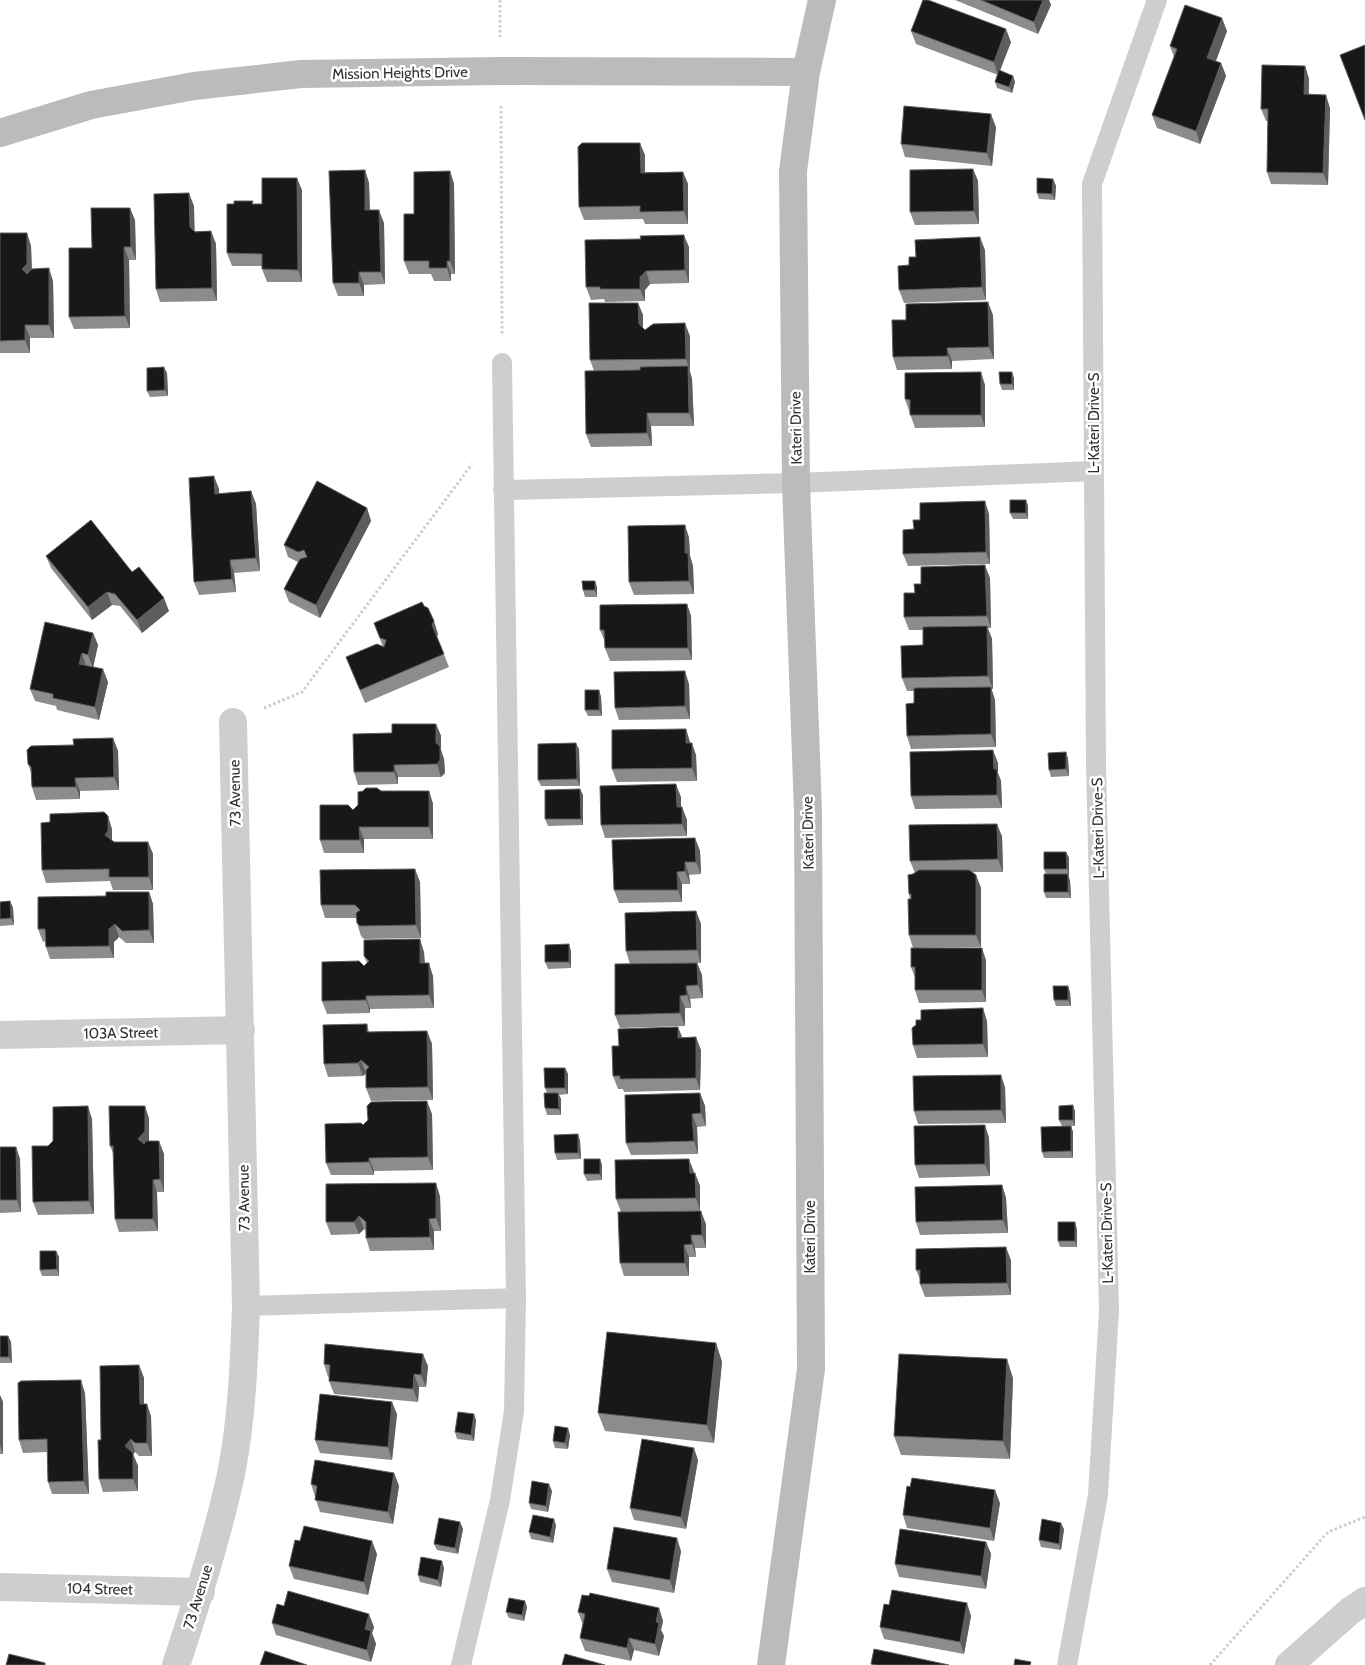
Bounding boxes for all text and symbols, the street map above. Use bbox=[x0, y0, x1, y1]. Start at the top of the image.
street label: Mission Heights Drive bbox=[332, 63, 468, 83]
street label: L-Kateri Drive-S bbox=[1085, 372, 1103, 474]
street label: Kateri Drive bbox=[786, 391, 806, 465]
street label: 73 Avenue bbox=[225, 759, 245, 826]
street label: L-Kateri Drive-S bbox=[1088, 777, 1108, 879]
street label: Kateri Drive bbox=[798, 796, 818, 870]
street label: 103A Street bbox=[84, 1023, 158, 1043]
street label: 73 Avenue bbox=[234, 1164, 254, 1231]
street label: L-Kateri Drive-S bbox=[1097, 1182, 1117, 1284]
street label: Kateri Drive bbox=[801, 1200, 819, 1274]
street label: 73 Avenue bbox=[180, 1562, 216, 1631]
street label: 104 Street bbox=[67, 1579, 133, 1599]

